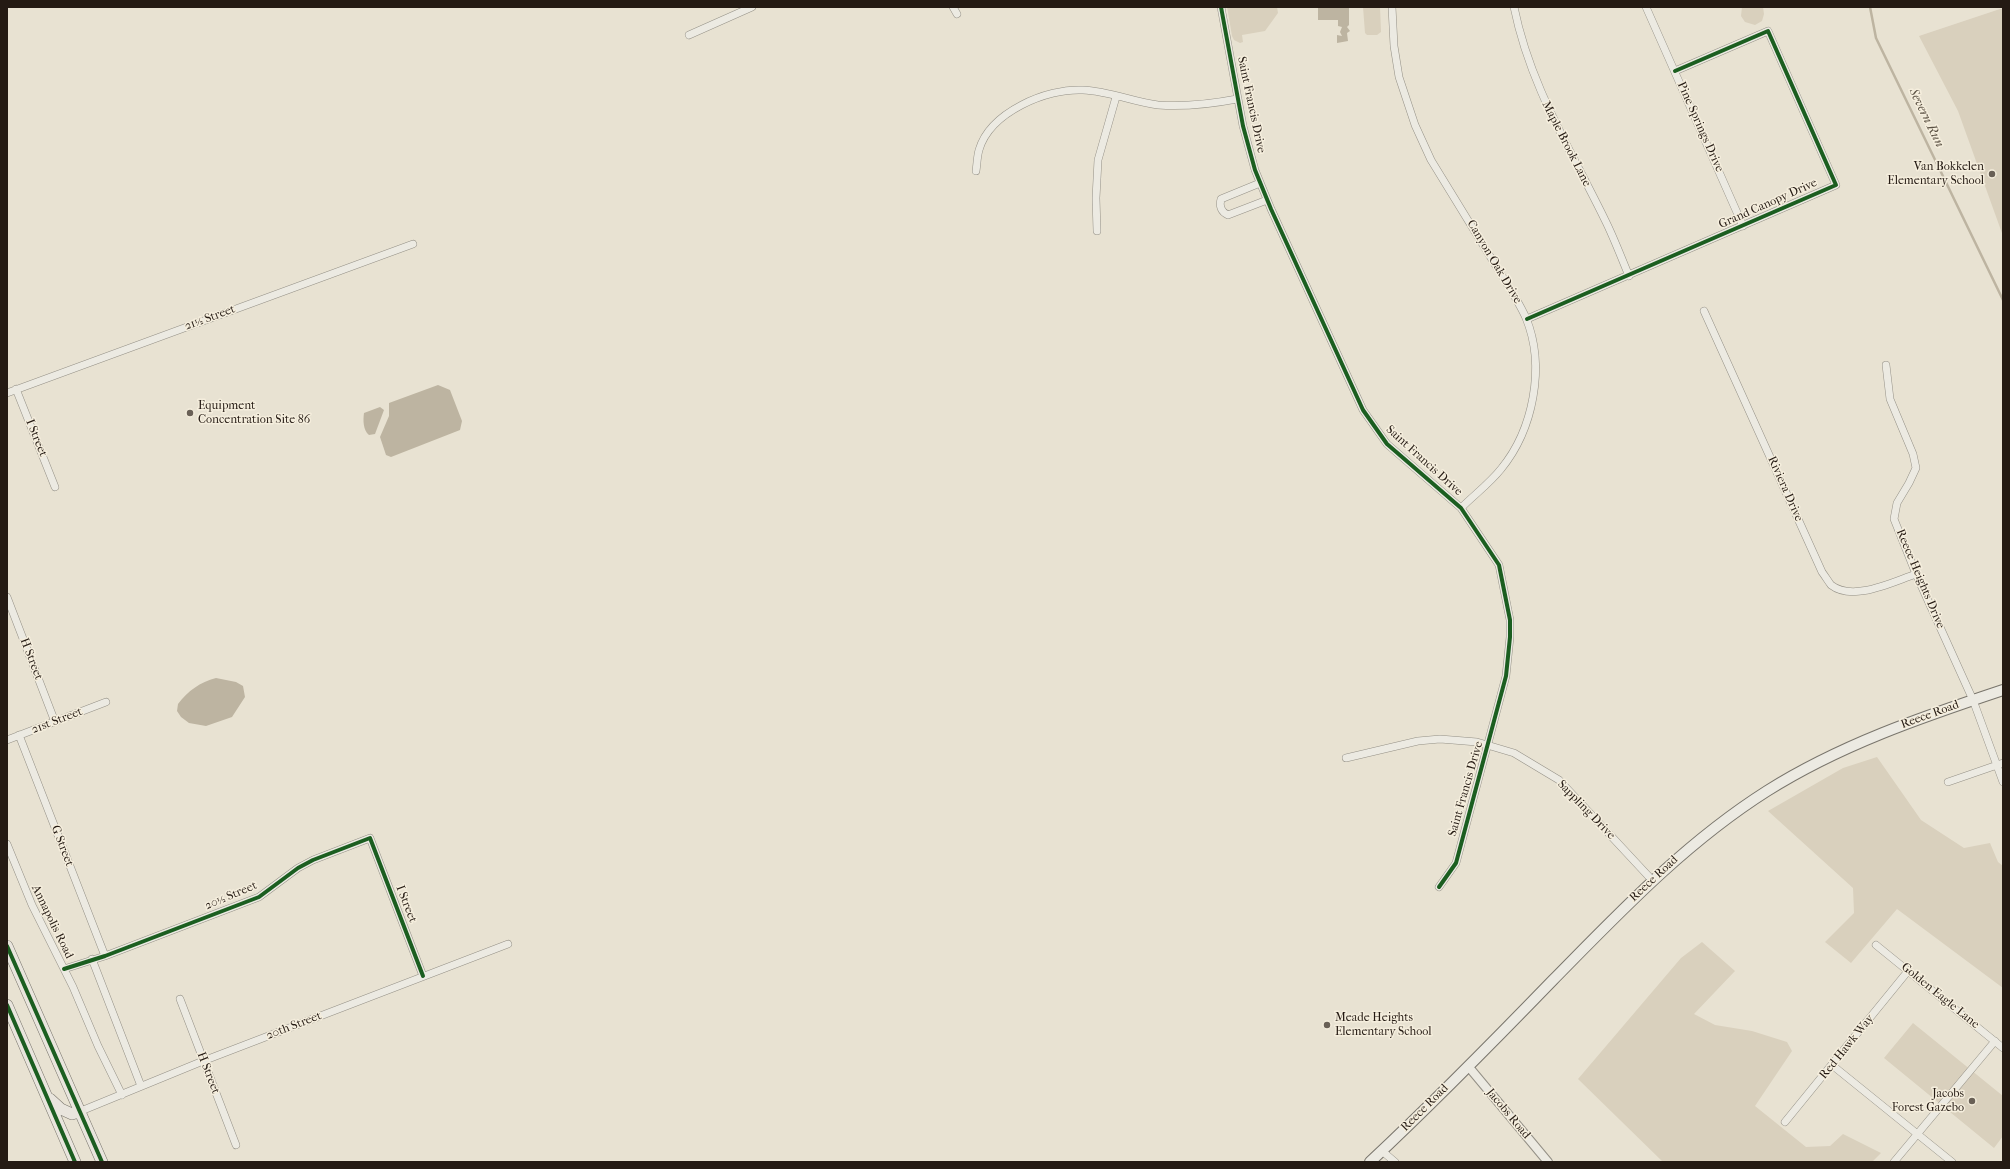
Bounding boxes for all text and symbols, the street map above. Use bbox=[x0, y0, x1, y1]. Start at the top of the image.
street label: Saint Francis Drive bbox=[1234, 55, 1268, 155]
street label: Pine Springs Drive bbox=[1674, 80, 1726, 174]
water label: Severn Run bbox=[1905, 86, 1947, 150]
street label: Maple Brook Lane bbox=[1538, 99, 1594, 189]
place label: Van Bokkelen Elementary School bbox=[1887, 160, 1984, 188]
marker: Van Bokkelen Elementary School bbox=[1987, 169, 1997, 179]
street label: Grand Canopy Drive bbox=[1717, 176, 1819, 232]
street label: Canyon Oak Drive bbox=[1463, 218, 1525, 306]
street label: 21½ Street bbox=[183, 302, 237, 334]
place label: Equipment Concentration Site 86 bbox=[198, 399, 310, 427]
marker: Equipment Concentration Site 86 bbox=[185, 408, 195, 418]
street label: I Street bbox=[22, 417, 50, 459]
street label: Saint Francis Drive bbox=[1383, 423, 1465, 499]
street label: Riviera Drive bbox=[1764, 454, 1806, 524]
street label: Reece Heights Drive bbox=[1893, 527, 1947, 631]
street label: H Street bbox=[16, 636, 46, 682]
street label: Reece Road bbox=[1899, 698, 1961, 732]
street label: 21st Street bbox=[29, 705, 85, 737]
street label: Saint Francis Drive bbox=[1446, 740, 1486, 838]
street label: Sappling Drive bbox=[1554, 777, 1618, 843]
street label: G Street bbox=[48, 823, 76, 869]
street label: Reece Road bbox=[1627, 853, 1681, 905]
street label: 20½ Street bbox=[203, 879, 259, 913]
street label: Annapolis Road bbox=[28, 883, 76, 961]
street label: I Street bbox=[392, 883, 420, 925]
street label: Golden Eagle Lane bbox=[1898, 960, 1982, 1032]
street label: 20th Street bbox=[264, 1009, 324, 1043]
place label: Meade Heights Elementary School bbox=[1335, 1011, 1432, 1039]
street label: Red Hawk Way bbox=[1817, 1012, 1877, 1082]
marker: Meade Heights Elementary School bbox=[1322, 1020, 1332, 1030]
street label: H Street bbox=[193, 1050, 223, 1096]
street label: Reece Road bbox=[1398, 1081, 1452, 1135]
street label: Jacobs Road bbox=[1483, 1086, 1533, 1142]
place label: Jacobs Forest Gazebo bbox=[1892, 1087, 1964, 1115]
marker: Jacobs Forest Gazebo bbox=[1967, 1096, 1977, 1106]

